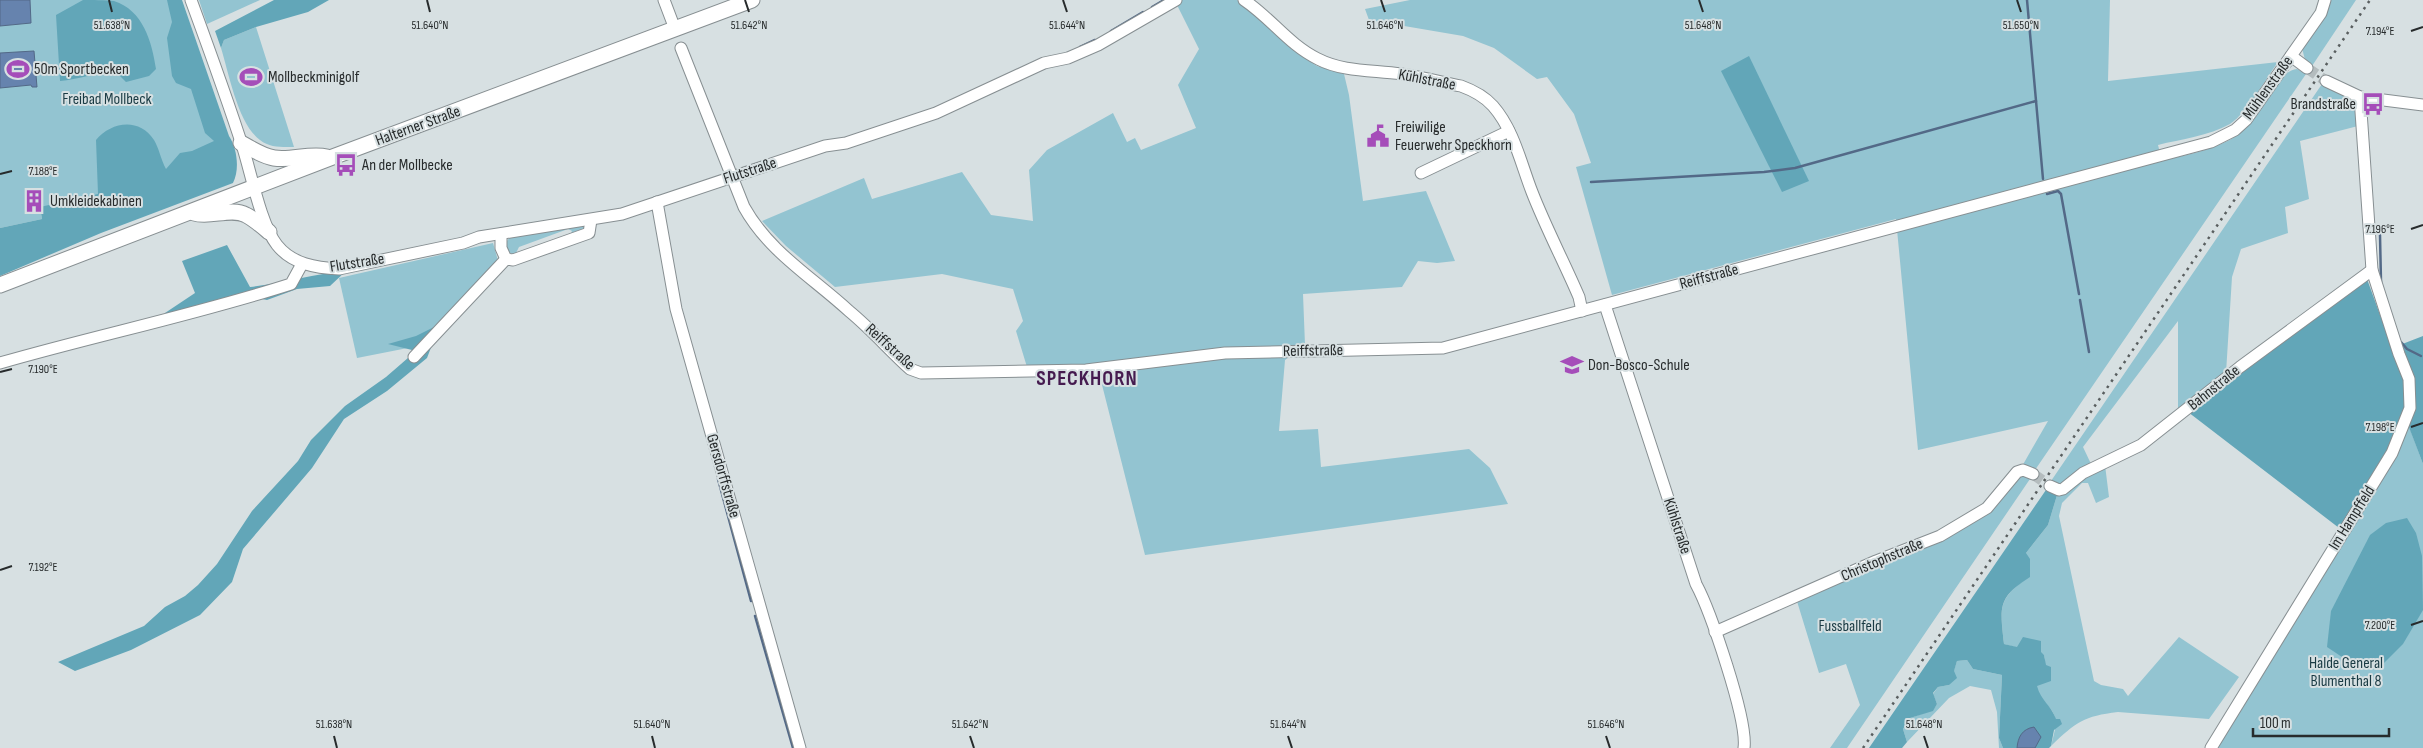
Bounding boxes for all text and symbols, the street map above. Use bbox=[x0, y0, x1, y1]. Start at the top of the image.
text: 51.638°N bbox=[94, 18, 130, 33]
text: 51.640°N bbox=[412, 18, 448, 33]
text: 51.642°N bbox=[731, 18, 767, 33]
text: 51.644°N bbox=[1049, 18, 1085, 33]
text: 51.646°N bbox=[1367, 18, 1403, 33]
text: 51.648°N bbox=[1685, 18, 1721, 33]
text: 51.650°N bbox=[2003, 18, 2039, 33]
text: 7.194°E bbox=[2366, 24, 2394, 39]
street label: Mühlenstraße bbox=[2239, 53, 2297, 123]
sports icon: 50m Sportbecken bbox=[5, 56, 31, 82]
place label: 50m Sportbecken bbox=[34, 60, 129, 79]
sports icon: Mollbeckminigolf bbox=[238, 64, 264, 90]
street label: Kühlstraße bbox=[1397, 65, 1457, 95]
place label: Mollbeckminigolf bbox=[268, 68, 360, 87]
park label: Freibad Mollbeck bbox=[62, 90, 152, 109]
bus stop icon: Brandstraße bbox=[2360, 91, 2386, 117]
place label: Brandstraße bbox=[2291, 95, 2356, 114]
street label: Halterner Straße bbox=[373, 102, 463, 150]
place label: Freiwilige Feuerwehr Speckhorn bbox=[1395, 118, 1512, 155]
public building icon: Freiwilige Feuerwehr Speckhorn bbox=[1365, 123, 1391, 149]
bus stop icon: An der Mollbecke bbox=[333, 152, 359, 178]
street label: Flutstraße bbox=[721, 153, 779, 189]
place label: An der Mollbecke bbox=[361, 156, 453, 175]
text: 7.188°E bbox=[28, 164, 58, 179]
building icon: Umkleidekabinen bbox=[21, 188, 47, 214]
place label: Umkleidekabinen bbox=[50, 192, 142, 211]
text: 7.196°E bbox=[2365, 222, 2395, 237]
street label: Flutstraße bbox=[328, 249, 386, 277]
street label: Reiffstraße bbox=[1678, 260, 1740, 294]
street label: Reiffstraße bbox=[861, 320, 919, 374]
street label: Reiffstraße bbox=[1283, 341, 1343, 361]
school or university icon: Don-Bosco-Schule bbox=[1559, 352, 1585, 378]
place label: Don-Bosco-Schule bbox=[1588, 356, 1690, 375]
street label: Bahnstraße bbox=[2184, 361, 2244, 415]
text: 7.190°E bbox=[28, 362, 58, 377]
district label: SPECKHORN bbox=[1036, 366, 1138, 391]
text: 7.198°E bbox=[2365, 420, 2395, 435]
street label: Gersdorffstraße bbox=[702, 432, 744, 520]
street label: Im Hampffeld bbox=[2325, 482, 2379, 554]
street label: Kühlstraße bbox=[1659, 496, 1695, 556]
street label: Christophstraße bbox=[1838, 534, 1926, 586]
text: 7.192°E bbox=[28, 560, 58, 575]
park label: Fussballfeld bbox=[1818, 617, 1882, 636]
text: 7.200°E bbox=[2365, 618, 2395, 633]
park label: Halde General Blumenthal 8 bbox=[2309, 654, 2383, 691]
scale bar bbox=[2253, 706, 2389, 738]
text: 100 m bbox=[2260, 714, 2291, 733]
text: 51.638°N bbox=[316, 717, 352, 732]
text: 51.640°N bbox=[634, 717, 670, 732]
text: 51.642°N bbox=[952, 717, 988, 732]
text: 51.644°N bbox=[1270, 717, 1306, 732]
text: 51.646°N bbox=[1588, 717, 1624, 732]
text: 51.648°N bbox=[1906, 717, 1942, 732]

